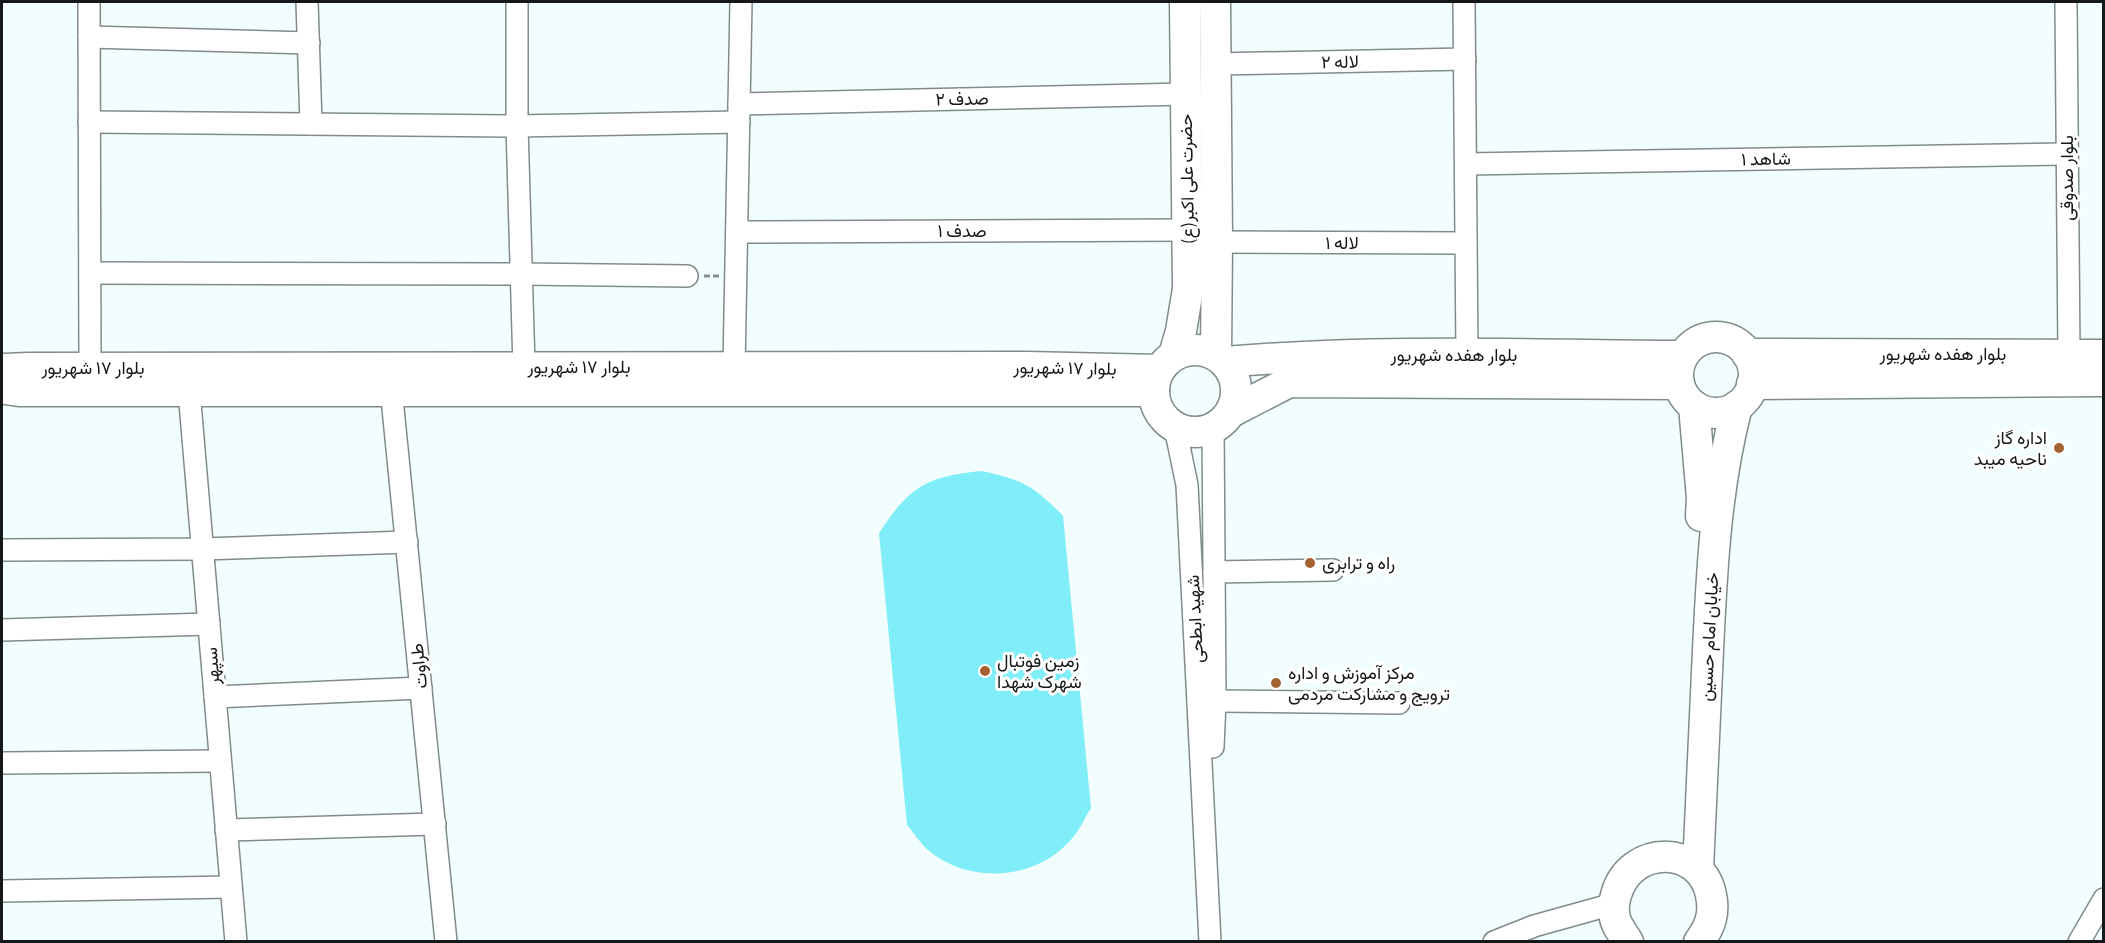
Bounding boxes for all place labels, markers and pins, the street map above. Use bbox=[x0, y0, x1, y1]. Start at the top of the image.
place label: اداره گاز ناحیه میبد bbox=[1974, 426, 2047, 472]
marker: اداره گاز ناحیه میبد bbox=[2052, 441, 2066, 455]
place label: راه و ترابری bbox=[1322, 551, 1395, 576]
marker: راه و ترابری bbox=[1303, 556, 1317, 570]
place label: زمین فوتبال شهرک شهدا bbox=[997, 649, 1082, 695]
place label: مرکز آموزش و اداره ترویج و مشارکت مردمی bbox=[1288, 661, 1450, 707]
marker: زمین فوتبال شهرک شهدا bbox=[978, 664, 992, 678]
marker: مرکز آموزش و اداره ترویج و مشارکت مردمی bbox=[1269, 676, 1283, 690]

